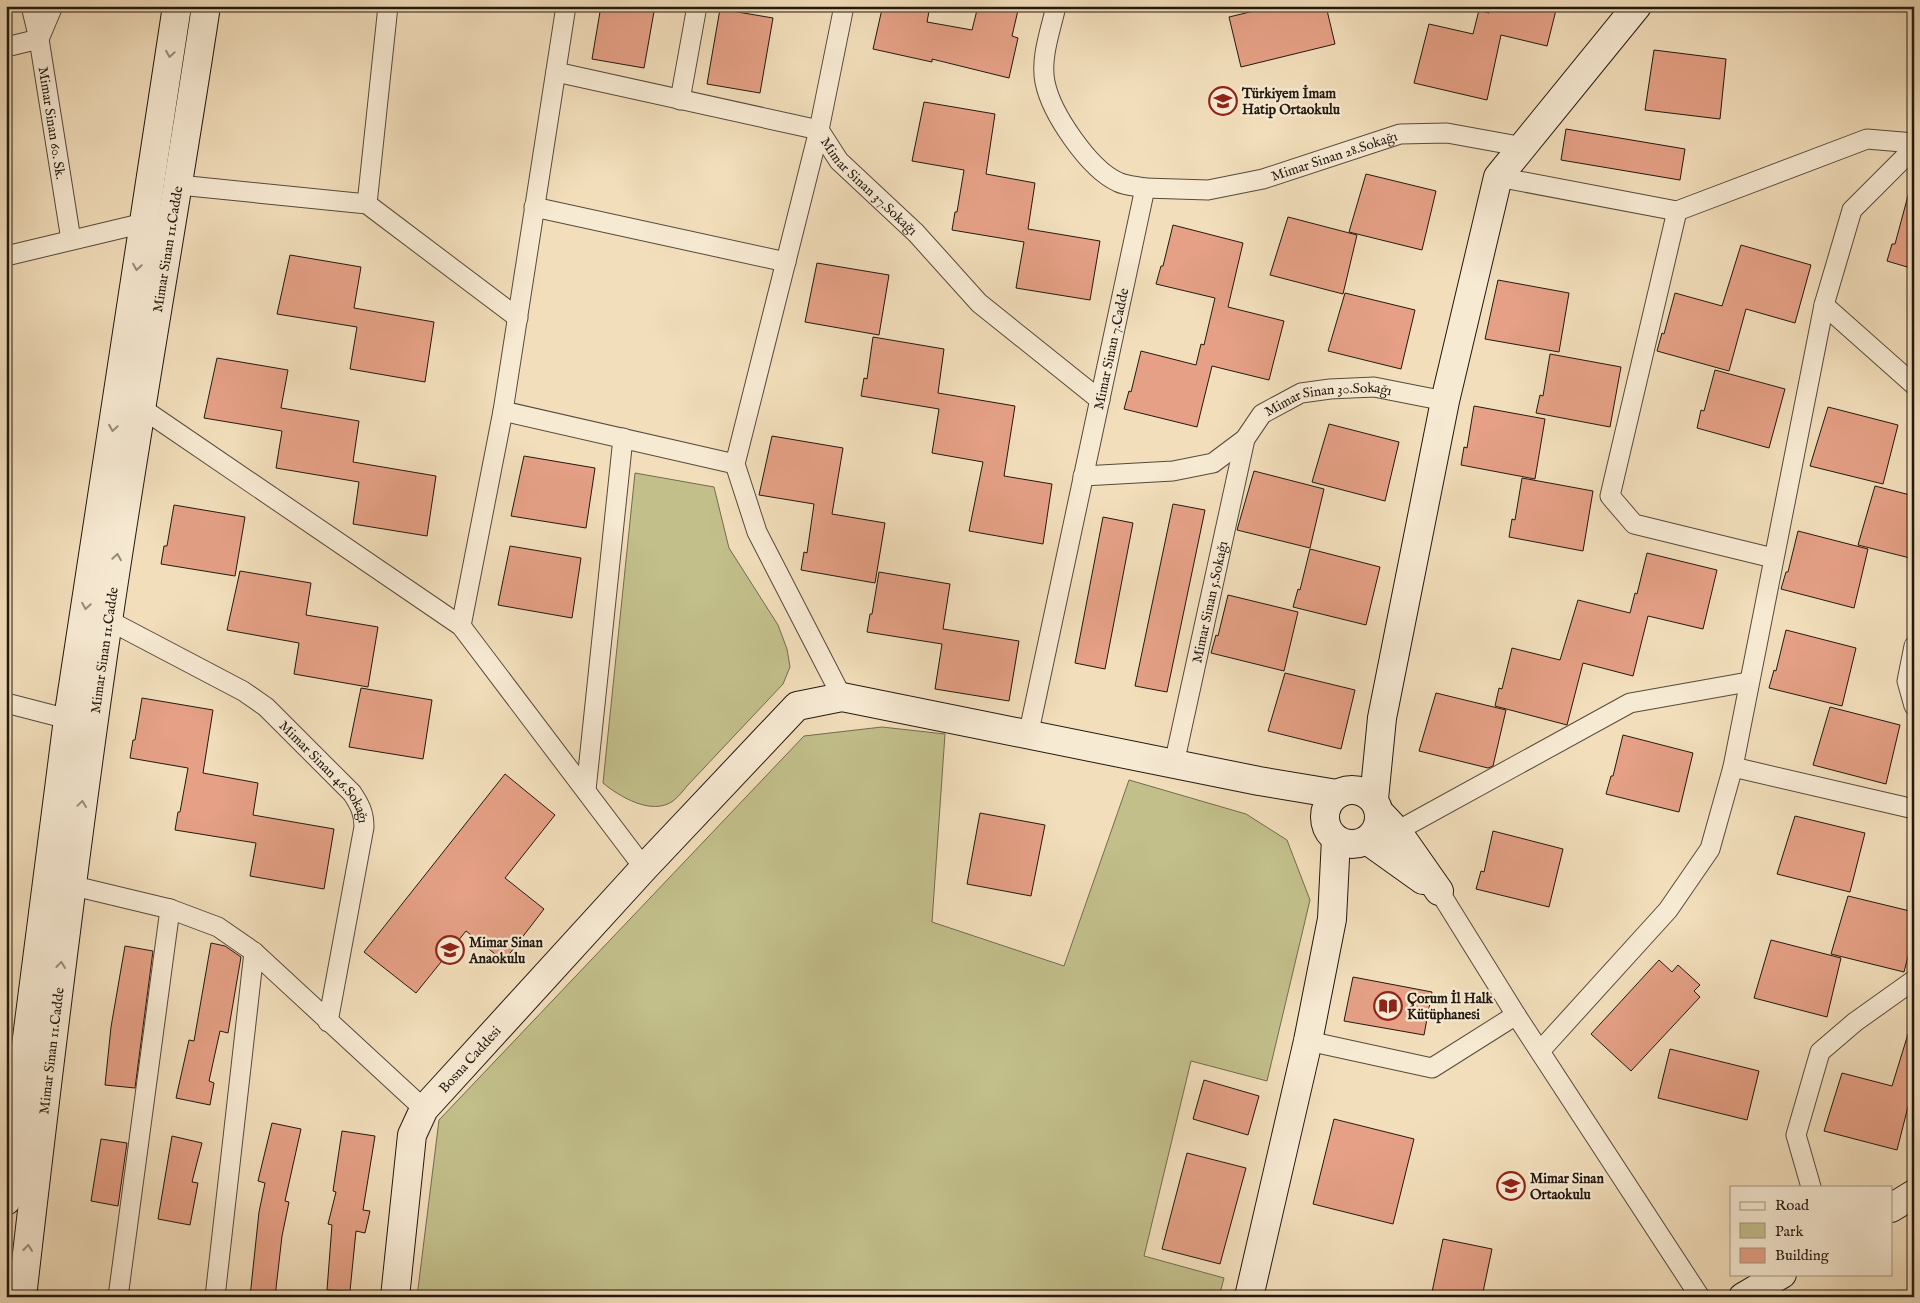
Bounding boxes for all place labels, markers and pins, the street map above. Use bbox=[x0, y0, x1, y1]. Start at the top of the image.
place label: Türkiyem İmam Hatip Ortaokulu bbox=[1241, 84, 1341, 119]
school or university icon: Türkiyem İmam Hatip Ortaokulu bbox=[1208, 86, 1238, 116]
place label: Mimar Sinan Anaokulu bbox=[468, 934, 543, 968]
school or university icon: Mimar Sinan Anaokulu bbox=[435, 935, 465, 965]
place label: Çorum İl Halk Kütüphanesi bbox=[1407, 989, 1494, 1024]
library icon: Çorum İl Halk Kütüphanesi bbox=[1373, 991, 1403, 1021]
place label: Mimar Sinan Ortaokulu bbox=[1530, 1170, 1604, 1204]
school or university icon: Mimar Sinan Ortaokulu bbox=[1496, 1171, 1526, 1201]

